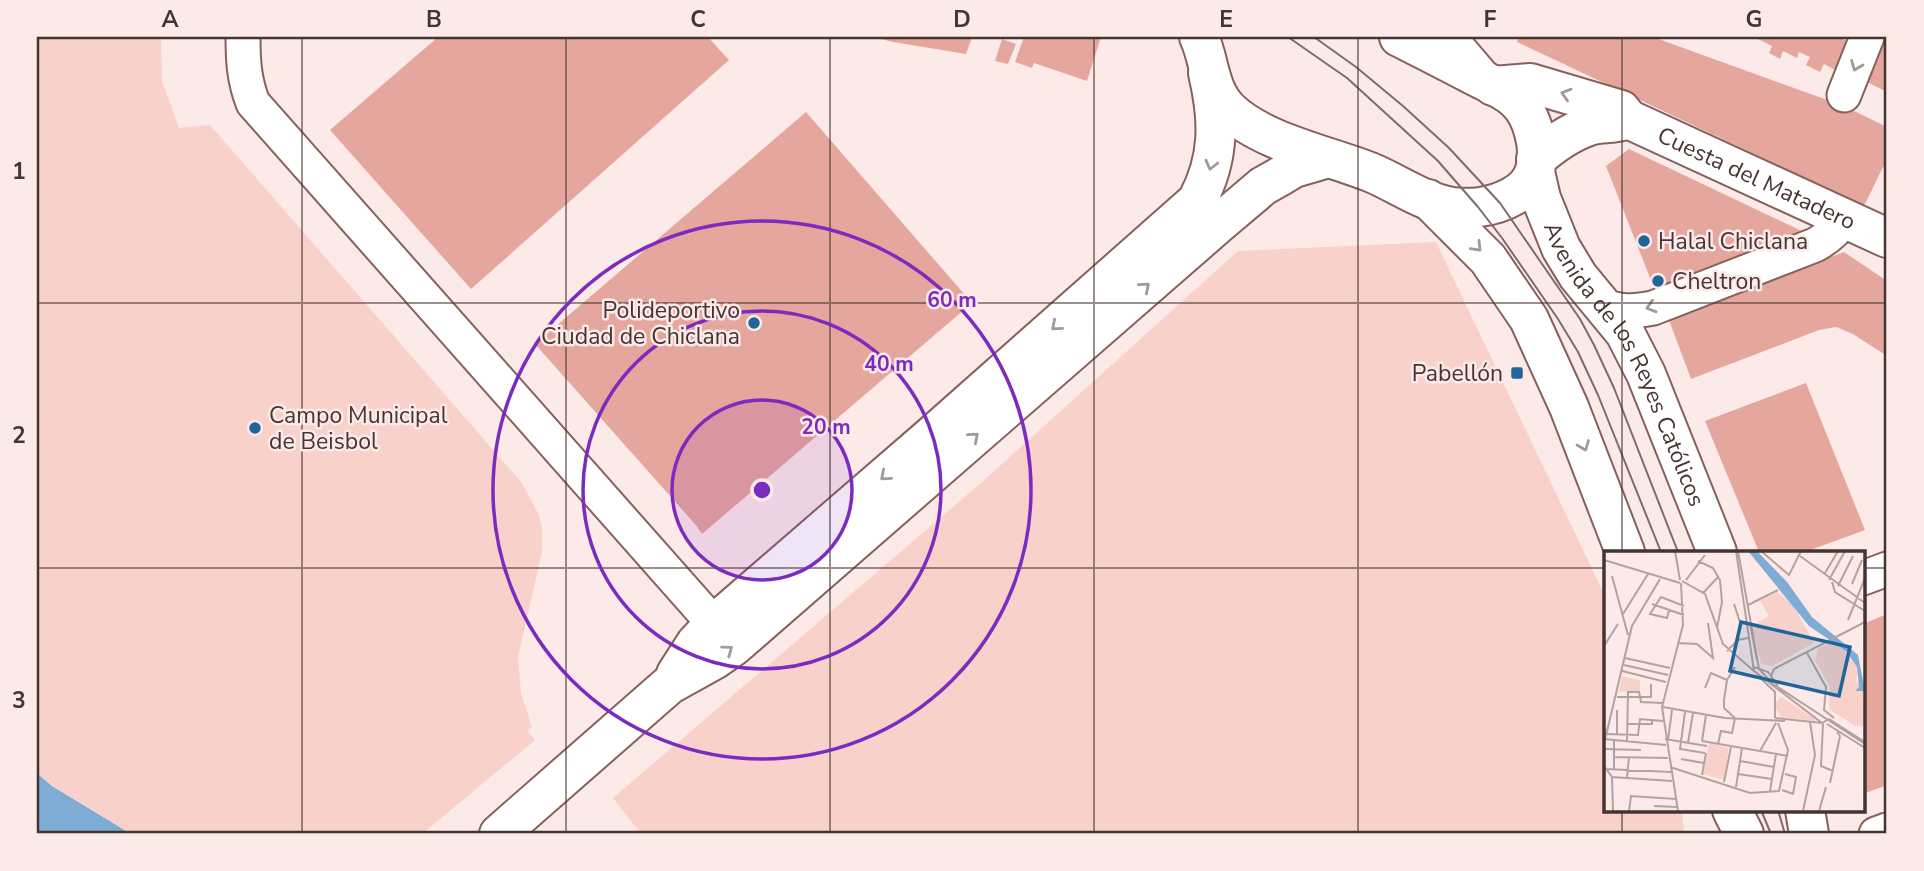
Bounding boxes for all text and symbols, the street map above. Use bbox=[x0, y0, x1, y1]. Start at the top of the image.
text: A bbox=[161, 4, 179, 35]
text: B bbox=[426, 4, 442, 35]
text: C bbox=[690, 4, 706, 35]
text: D bbox=[953, 4, 971, 35]
text: E bbox=[1219, 4, 1233, 35]
text: F bbox=[1484, 4, 1497, 35]
text: G bbox=[1746, 4, 1762, 35]
one-way arrow bbox=[1850, 59, 1864, 71]
one-way arrow bbox=[1560, 87, 1572, 102]
street label: Cuesta del Matadero bbox=[1652, 120, 1860, 237]
text: 1 bbox=[12, 156, 26, 187]
one-way arrow bbox=[1205, 159, 1219, 171]
street label: Avenida de los Reyes Católicos bbox=[1536, 217, 1712, 511]
place label: Halal Chiclana bbox=[1658, 226, 1808, 257]
marker: Halal Chiclana bbox=[1636, 233, 1652, 249]
one-way arrow bbox=[1468, 239, 1481, 252]
place label: Cheltron bbox=[1672, 266, 1761, 297]
marker: Cheltron bbox=[1650, 273, 1666, 289]
one-way arrow bbox=[1137, 283, 1150, 296]
text: 60 m bbox=[927, 286, 977, 314]
place label: Polideportivo Ciudad de Chiclana bbox=[541, 295, 740, 352]
one-way arrow bbox=[1646, 299, 1658, 314]
marker: Polideportivo Ciudad de Chiclana bbox=[746, 315, 762, 331]
one-way arrow bbox=[1051, 318, 1064, 331]
text: 40 m bbox=[864, 350, 914, 378]
place label: Pabellón bbox=[1412, 358, 1503, 389]
marker: Pabellón bbox=[1509, 365, 1525, 381]
place label: Campo Municipal de Beisbol bbox=[269, 400, 448, 457]
text: 20 m bbox=[801, 413, 851, 441]
text: 2 bbox=[12, 420, 26, 451]
marker: Campo Municipal de Beisbol bbox=[247, 420, 263, 436]
one-way arrow bbox=[966, 433, 979, 446]
one-way arrow bbox=[1576, 439, 1590, 451]
one-way arrow bbox=[880, 468, 893, 481]
centre of rings bbox=[750, 478, 774, 502]
inset map bbox=[1604, 551, 1864, 812]
one-way arrow bbox=[720, 646, 733, 658]
text: 3 bbox=[12, 685, 26, 716]

